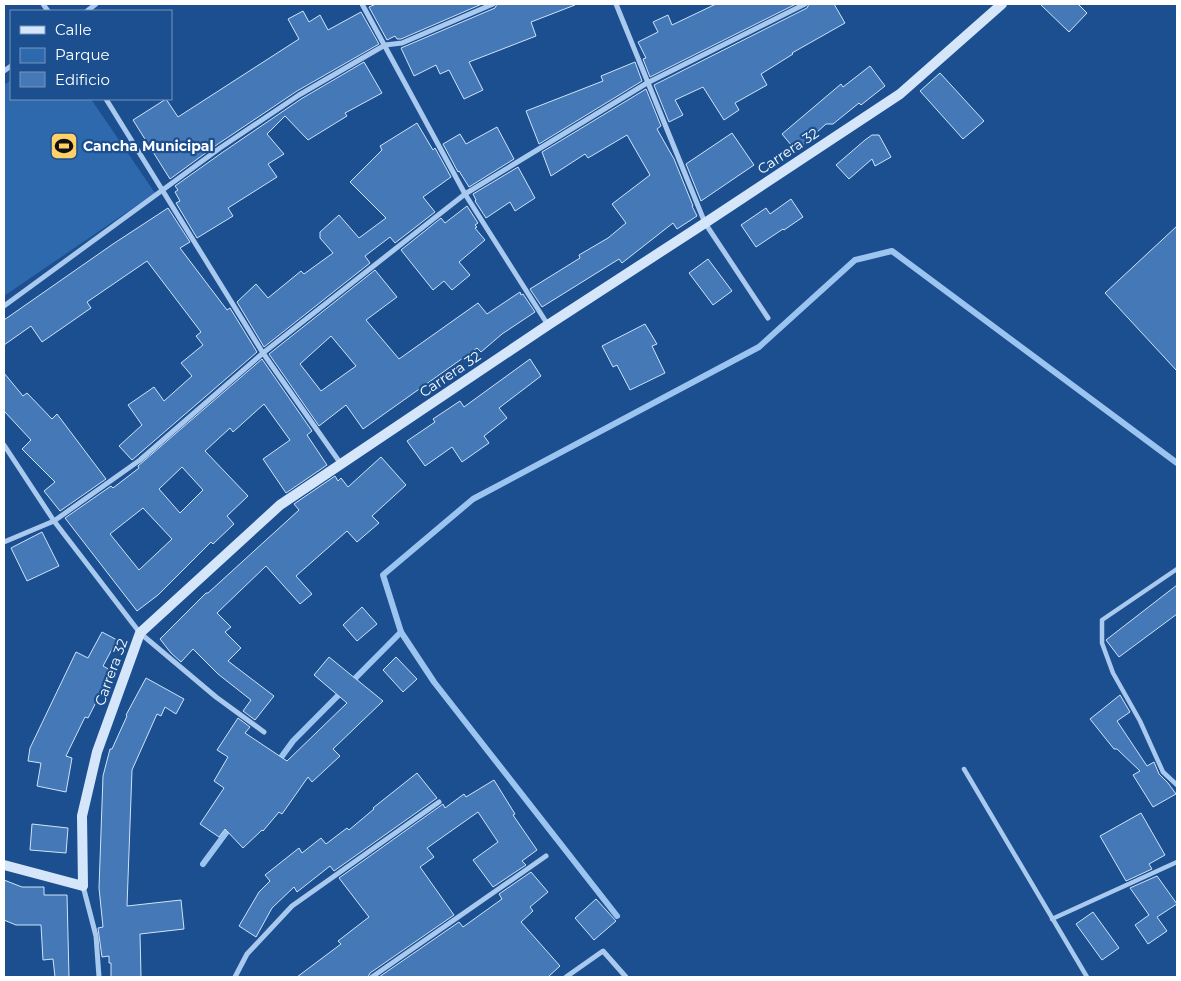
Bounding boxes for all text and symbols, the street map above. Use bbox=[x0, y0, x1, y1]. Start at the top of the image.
legend bbox=[10, 10, 172, 100]
text: Calle bbox=[55, 20, 92, 39]
text: Parque bbox=[55, 45, 110, 64]
text: Edificio bbox=[55, 70, 110, 89]
street label: Carrera 32 bbox=[754, 124, 822, 178]
sports icon: Cancha Municipal bbox=[49, 131, 79, 161]
place label: Cancha Municipal bbox=[83, 137, 214, 155]
street label: Carrera 32 bbox=[416, 347, 484, 401]
street label: Carrera 32 bbox=[91, 636, 131, 708]

